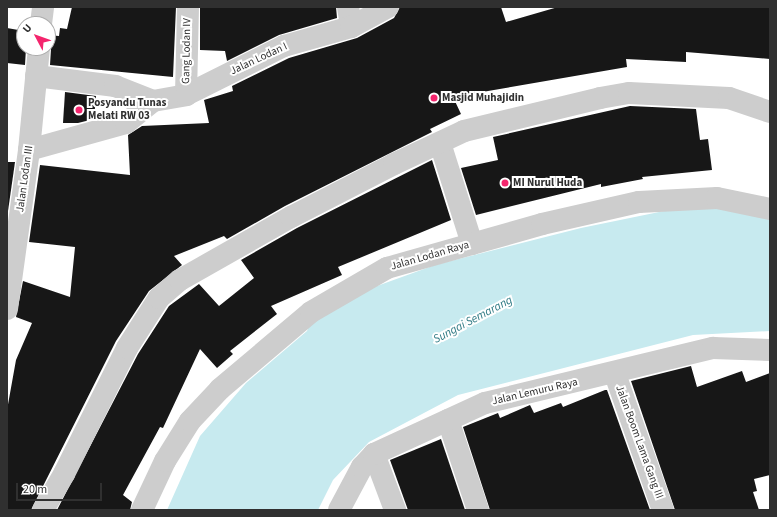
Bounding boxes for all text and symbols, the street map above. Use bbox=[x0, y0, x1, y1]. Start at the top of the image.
north arrow bbox=[16, 16, 56, 56]
street label: Gang Lodan IV bbox=[180, 18, 194, 84]
text: U bbox=[19, 21, 35, 36]
street label: Jalan Lodan I bbox=[228, 40, 290, 78]
place label: Masjid Muhajidin bbox=[442, 91, 524, 105]
marker: Masjid Muhajidin bbox=[429, 93, 439, 103]
place label: Posyandu Tunas Melati RW 03 bbox=[88, 97, 166, 123]
marker: Posyandu Tunas Melati RW 03 bbox=[73, 104, 85, 116]
street label: Jalan Lodan III bbox=[14, 145, 36, 213]
place label: MI Nurul Huda bbox=[513, 176, 582, 190]
marker: MI Nurul Huda bbox=[500, 178, 510, 188]
street label: Jalan Lodan Raya bbox=[389, 239, 471, 273]
water label: Sungai Semarang bbox=[431, 293, 515, 347]
street label: Jalan Lemuru Raya bbox=[491, 376, 579, 408]
street label: Jalan Boom Lama Gang III bbox=[612, 384, 666, 500]
scale bar bbox=[18, 475, 104, 501]
text: 20 m bbox=[23, 481, 47, 498]

